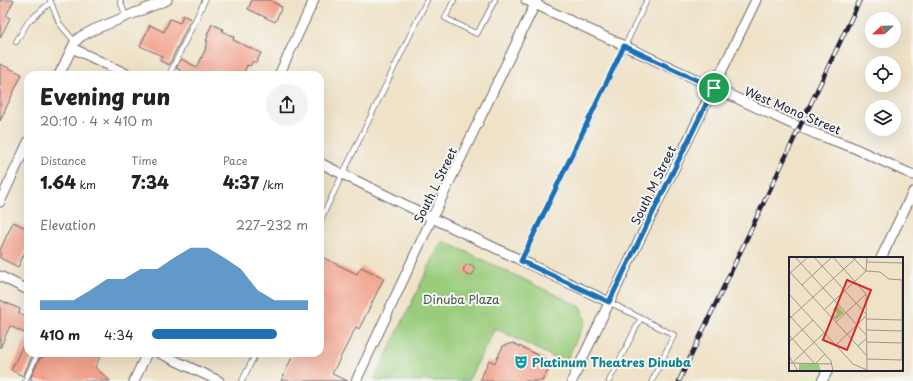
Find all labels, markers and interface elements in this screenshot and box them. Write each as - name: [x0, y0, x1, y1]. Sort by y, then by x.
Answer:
- north arrow: [865, 12, 901, 48]
- map controls: [865, 12, 901, 136]
- button: locate: [865, 56, 901, 92]
- pin: [697, 71, 731, 105]
- icon: arrive: [703, 77, 725, 99]
- text: Evening run: [40, 79, 170, 112]
- street label: West Mono Street: [742, 82, 844, 139]
- button: share: [266, 84, 308, 126]
- button: layers: [865, 100, 901, 136]
- text: 20:10 · 4 × 410 m: [40, 111, 153, 130]
- street label: South M Street: [626, 142, 680, 228]
- street label: South L Street: [409, 144, 461, 226]
- text: Distance: [40, 152, 86, 169]
- text: Time: [131, 152, 157, 169]
- text: Pace: [223, 152, 247, 169]
- text: 1.64: [40, 169, 76, 195]
- text: 7:34: [131, 169, 169, 195]
- text: 4:37: [223, 169, 259, 195]
- text: km: [76, 176, 96, 193]
- text: /km: [259, 176, 284, 193]
- text: Elevation: [40, 215, 96, 234]
- text: 227–232 m: [236, 215, 308, 234]
- inset map: [789, 257, 903, 371]
- park label: Dinuba Plaza: [423, 290, 500, 308]
- text: 410 m: [40, 325, 80, 344]
- text: 4:34: [104, 325, 134, 344]
- place label: Platinum Theatres Dinuba: [532, 353, 691, 371]
- theatre icon: Platinum Theatres Dinuba: [513, 354, 529, 370]

